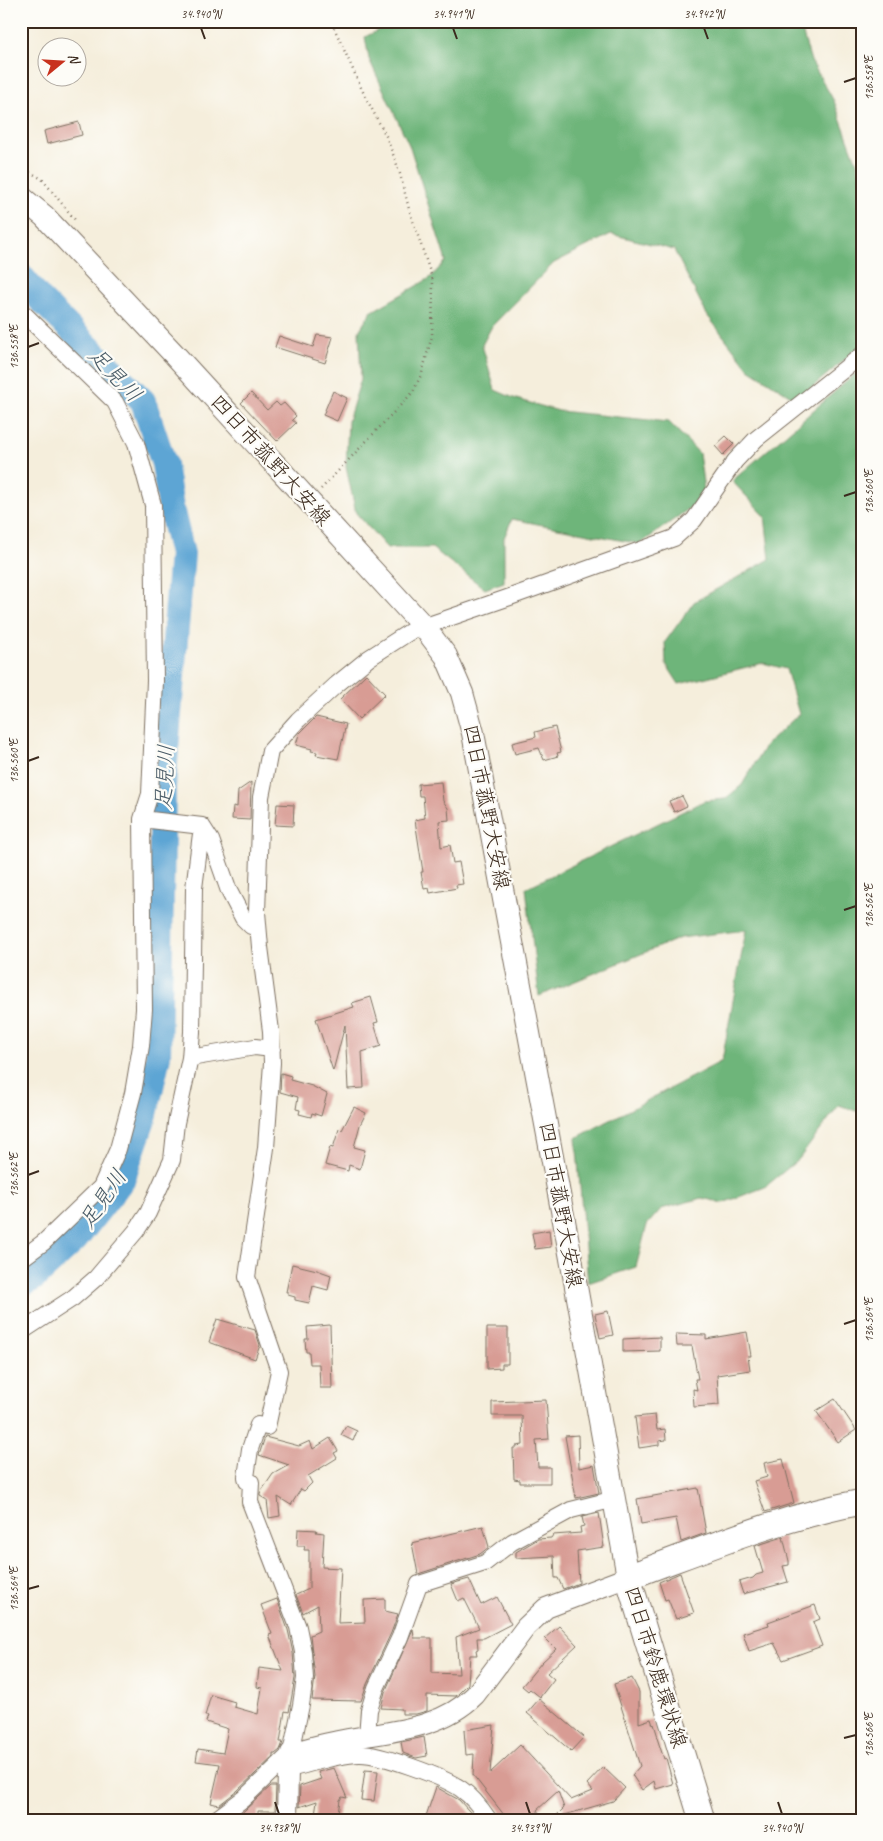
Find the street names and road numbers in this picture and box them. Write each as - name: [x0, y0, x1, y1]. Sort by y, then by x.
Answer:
- street label: 四日市菰野大安線: [205, 389, 337, 531]
- street label: 四日市菰野大安線: [458, 722, 516, 892]
- street label: 四日市菰野大安線: [534, 1120, 588, 1290]
- street label: 四日市鈴鹿環状線: [619, 1583, 693, 1751]

